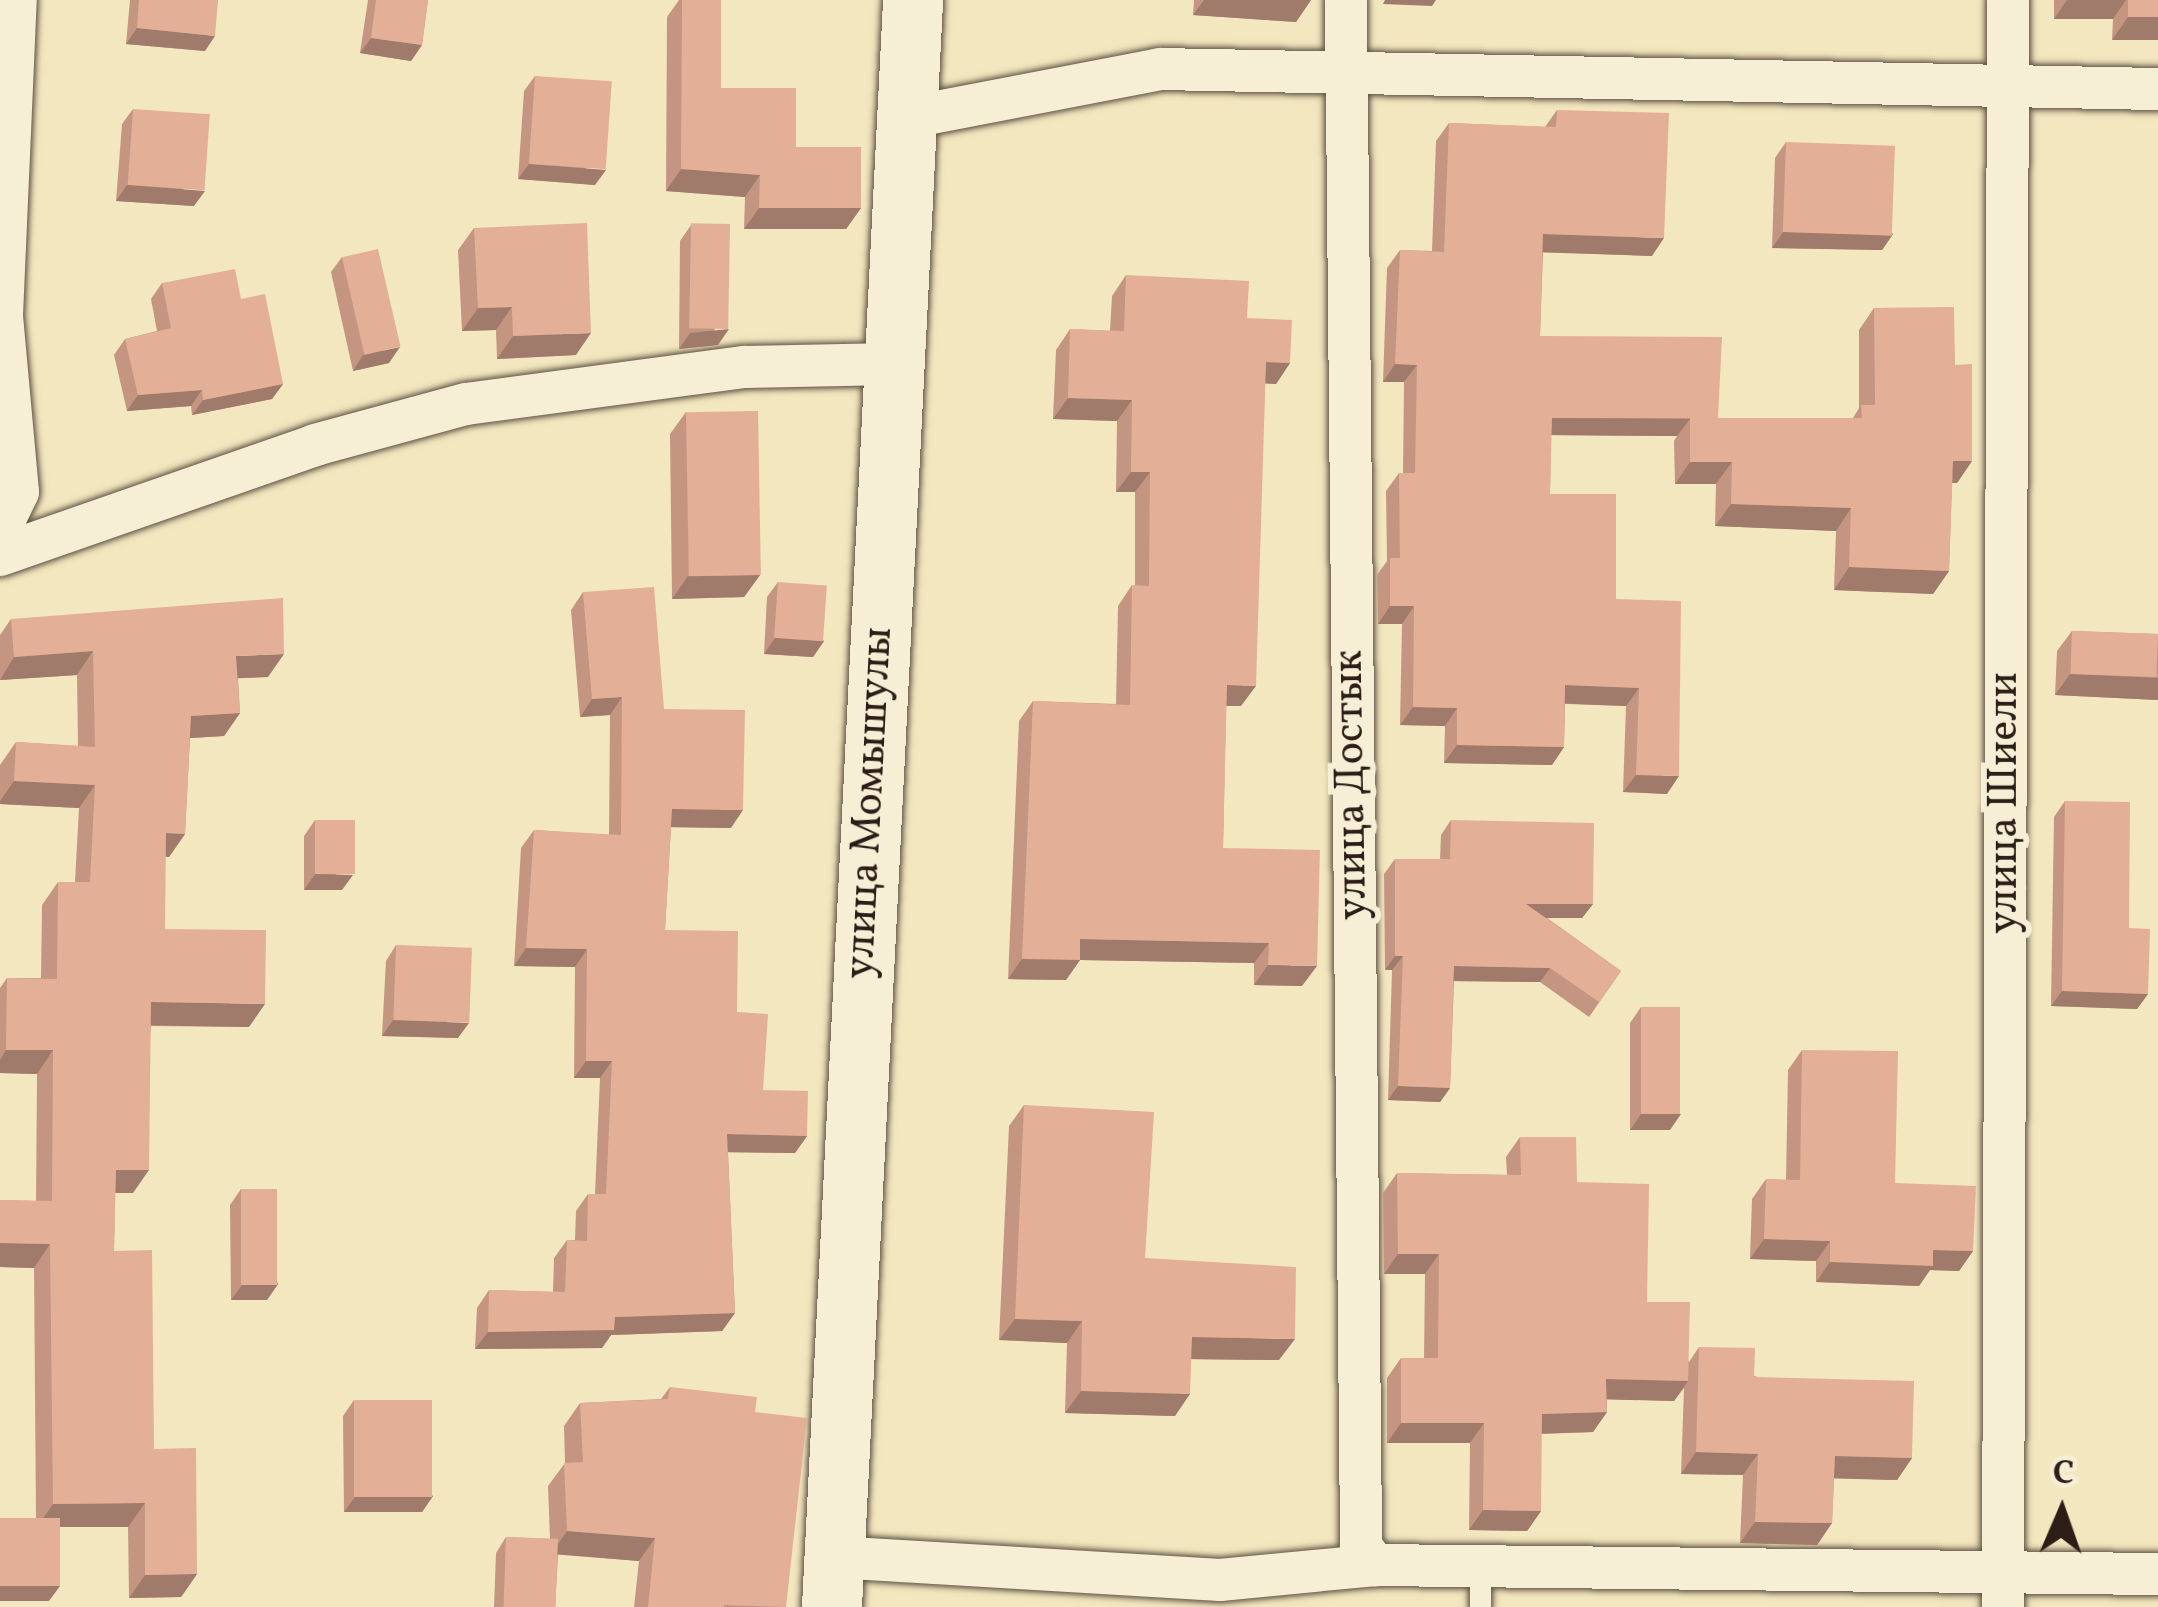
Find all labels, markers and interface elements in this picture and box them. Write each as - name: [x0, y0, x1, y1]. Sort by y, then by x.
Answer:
- street label: улица Момышулы: [837, 626, 905, 980]
- street label: улица Достык: [1325, 649, 1381, 921]
- street label: улица Шиели: [1981, 672, 2031, 934]
- north arrow: [2002, 1451, 2122, 1571]
- text: С: [2052, 1452, 2075, 1498]

